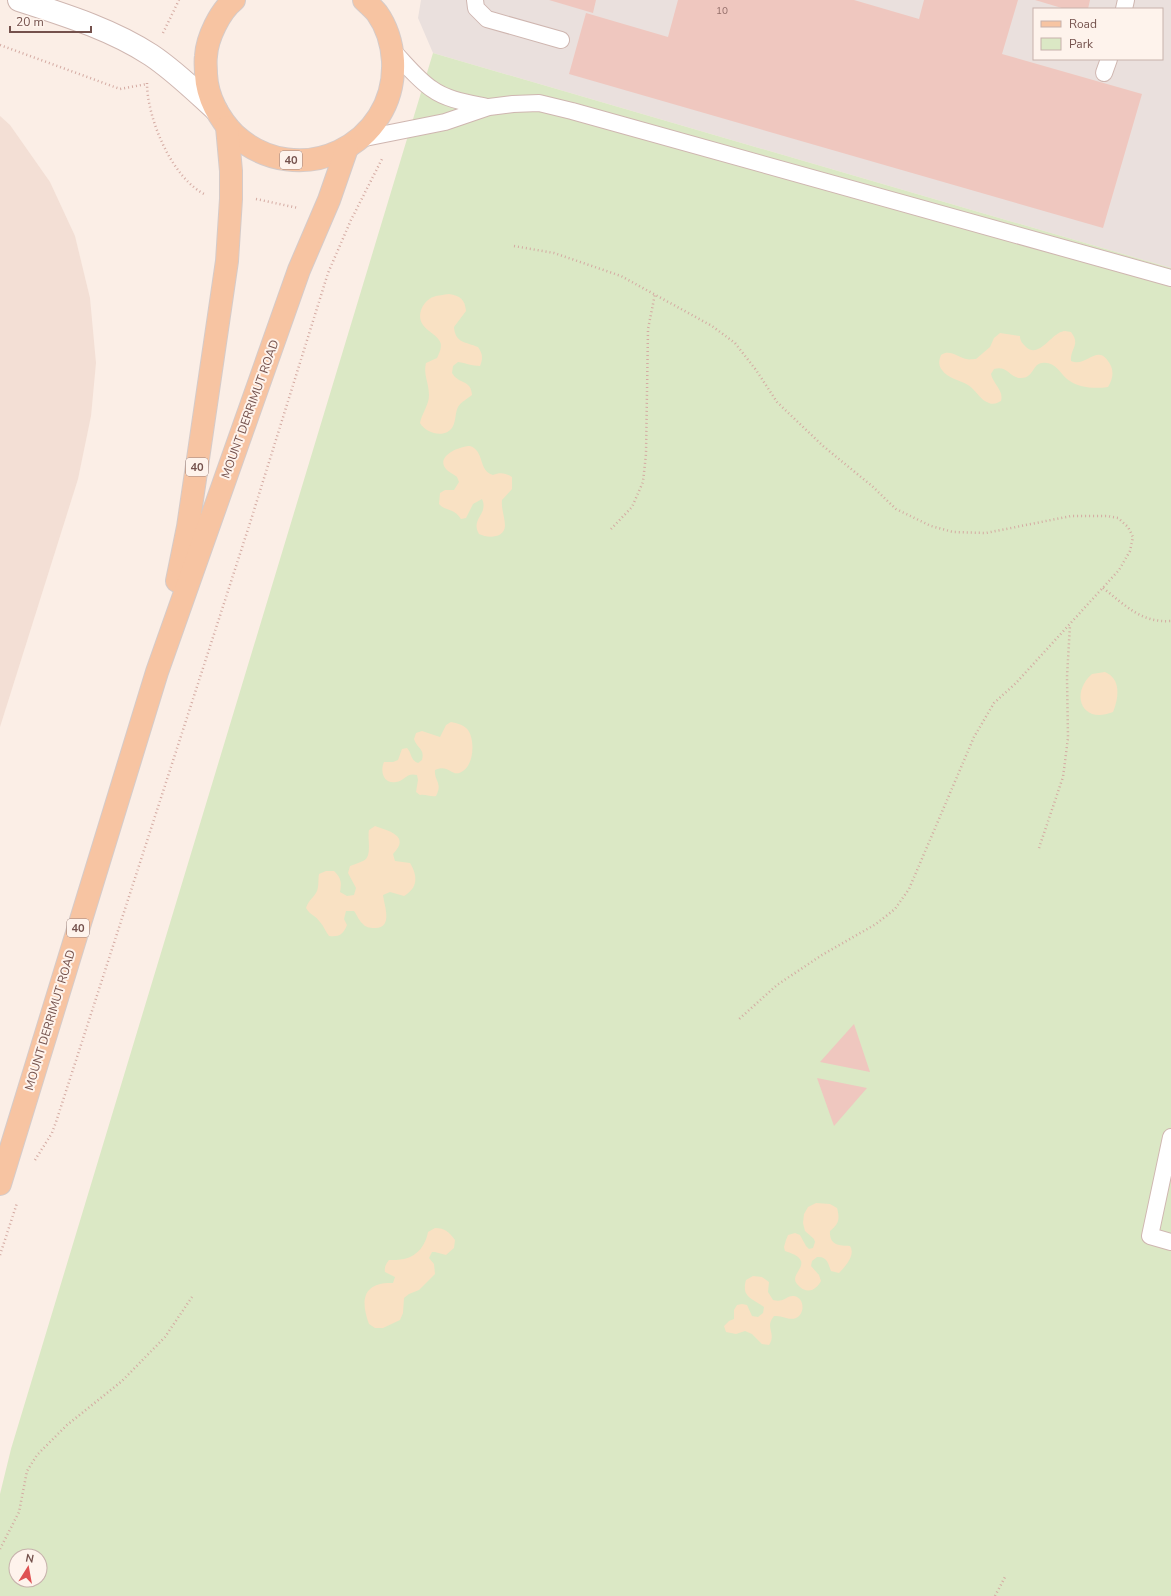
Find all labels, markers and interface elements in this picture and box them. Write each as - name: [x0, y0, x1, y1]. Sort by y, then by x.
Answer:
- house number: 10: [716, 4, 728, 18]
- scale bar: [10, 8, 91, 34]
- legend: [1033, 8, 1163, 60]
- text: 20 m: [16, 14, 44, 30]
- text: Road: [1069, 16, 1097, 32]
- text: Park: [1069, 36, 1094, 52]
- road number: 40: [280, 151, 302, 169]
- street label: MOUNT DERRIMUT ROAD: [217, 337, 283, 481]
- road number: 40: [186, 458, 208, 476]
- road number: 40: [67, 919, 89, 937]
- street label: MOUNT DERRIMUT ROAD: [21, 948, 79, 1092]
- north arrow: [8, 1548, 48, 1588]
- text: N: [24, 1551, 35, 1567]

